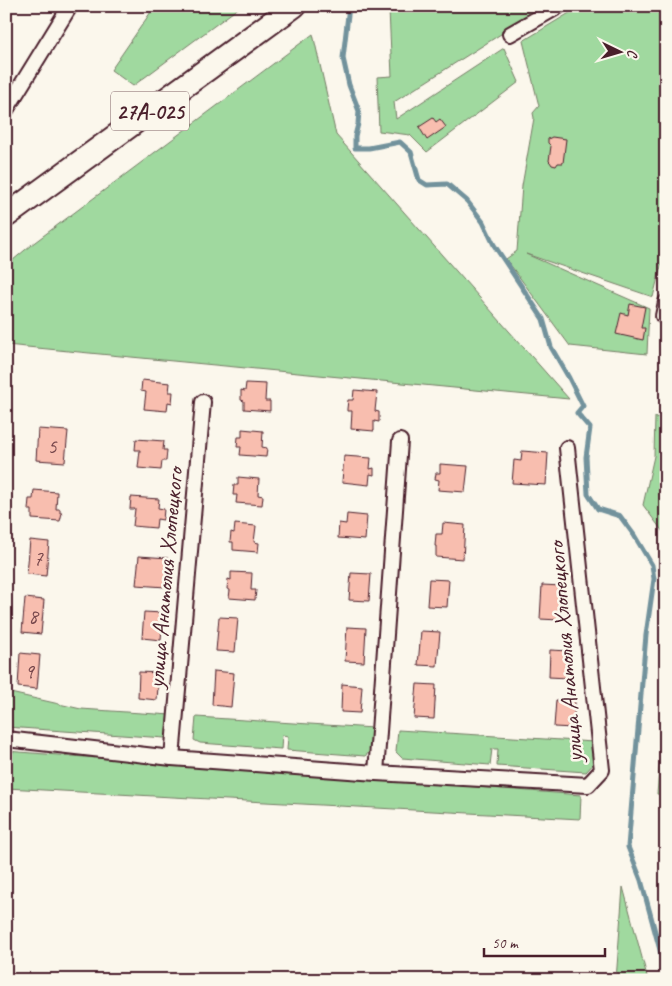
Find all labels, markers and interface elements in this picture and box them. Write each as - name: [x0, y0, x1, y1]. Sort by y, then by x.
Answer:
- north arrow: [594, 28, 644, 78]
- text: С: [623, 49, 641, 59]
- road number: 27А-025: [111, 91, 189, 130]
- house number: 5: [47, 433, 58, 459]
- street label: улица Анатолия Хлопецкого: [140, 464, 190, 692]
- street label: улица Анатолия Хлопецкого: [540, 538, 590, 766]
- house number: 7: [33, 545, 44, 571]
- house number: 8: [28, 603, 40, 629]
- house number: 9: [24, 658, 35, 684]
- scale bar: [484, 926, 606, 958]
- text: 50 m: [492, 934, 519, 953]

